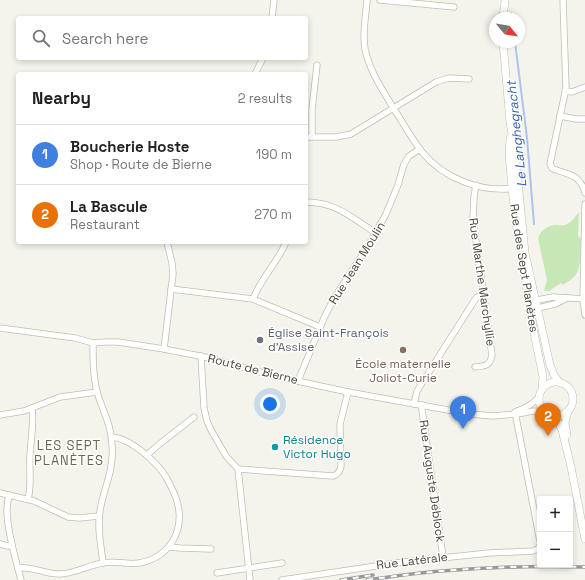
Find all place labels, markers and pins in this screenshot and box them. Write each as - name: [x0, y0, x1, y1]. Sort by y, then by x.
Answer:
- place label: Église Saint-François d'Assise: [268, 325, 389, 355]
- marker: Église Saint-François d'Assise: [255, 335, 265, 345]
- marker: École maternelle Joliot-Curie: [398, 345, 408, 355]
- place label: École maternelle Joliot-Curie: [355, 356, 451, 386]
- pin: 1: [450, 396, 476, 429]
- pin: 2: [535, 403, 561, 436]
- place label: Résidence Victor Hugo: [283, 432, 351, 462]
- marker: Résidence Victor Hugo: [270, 442, 280, 452]

